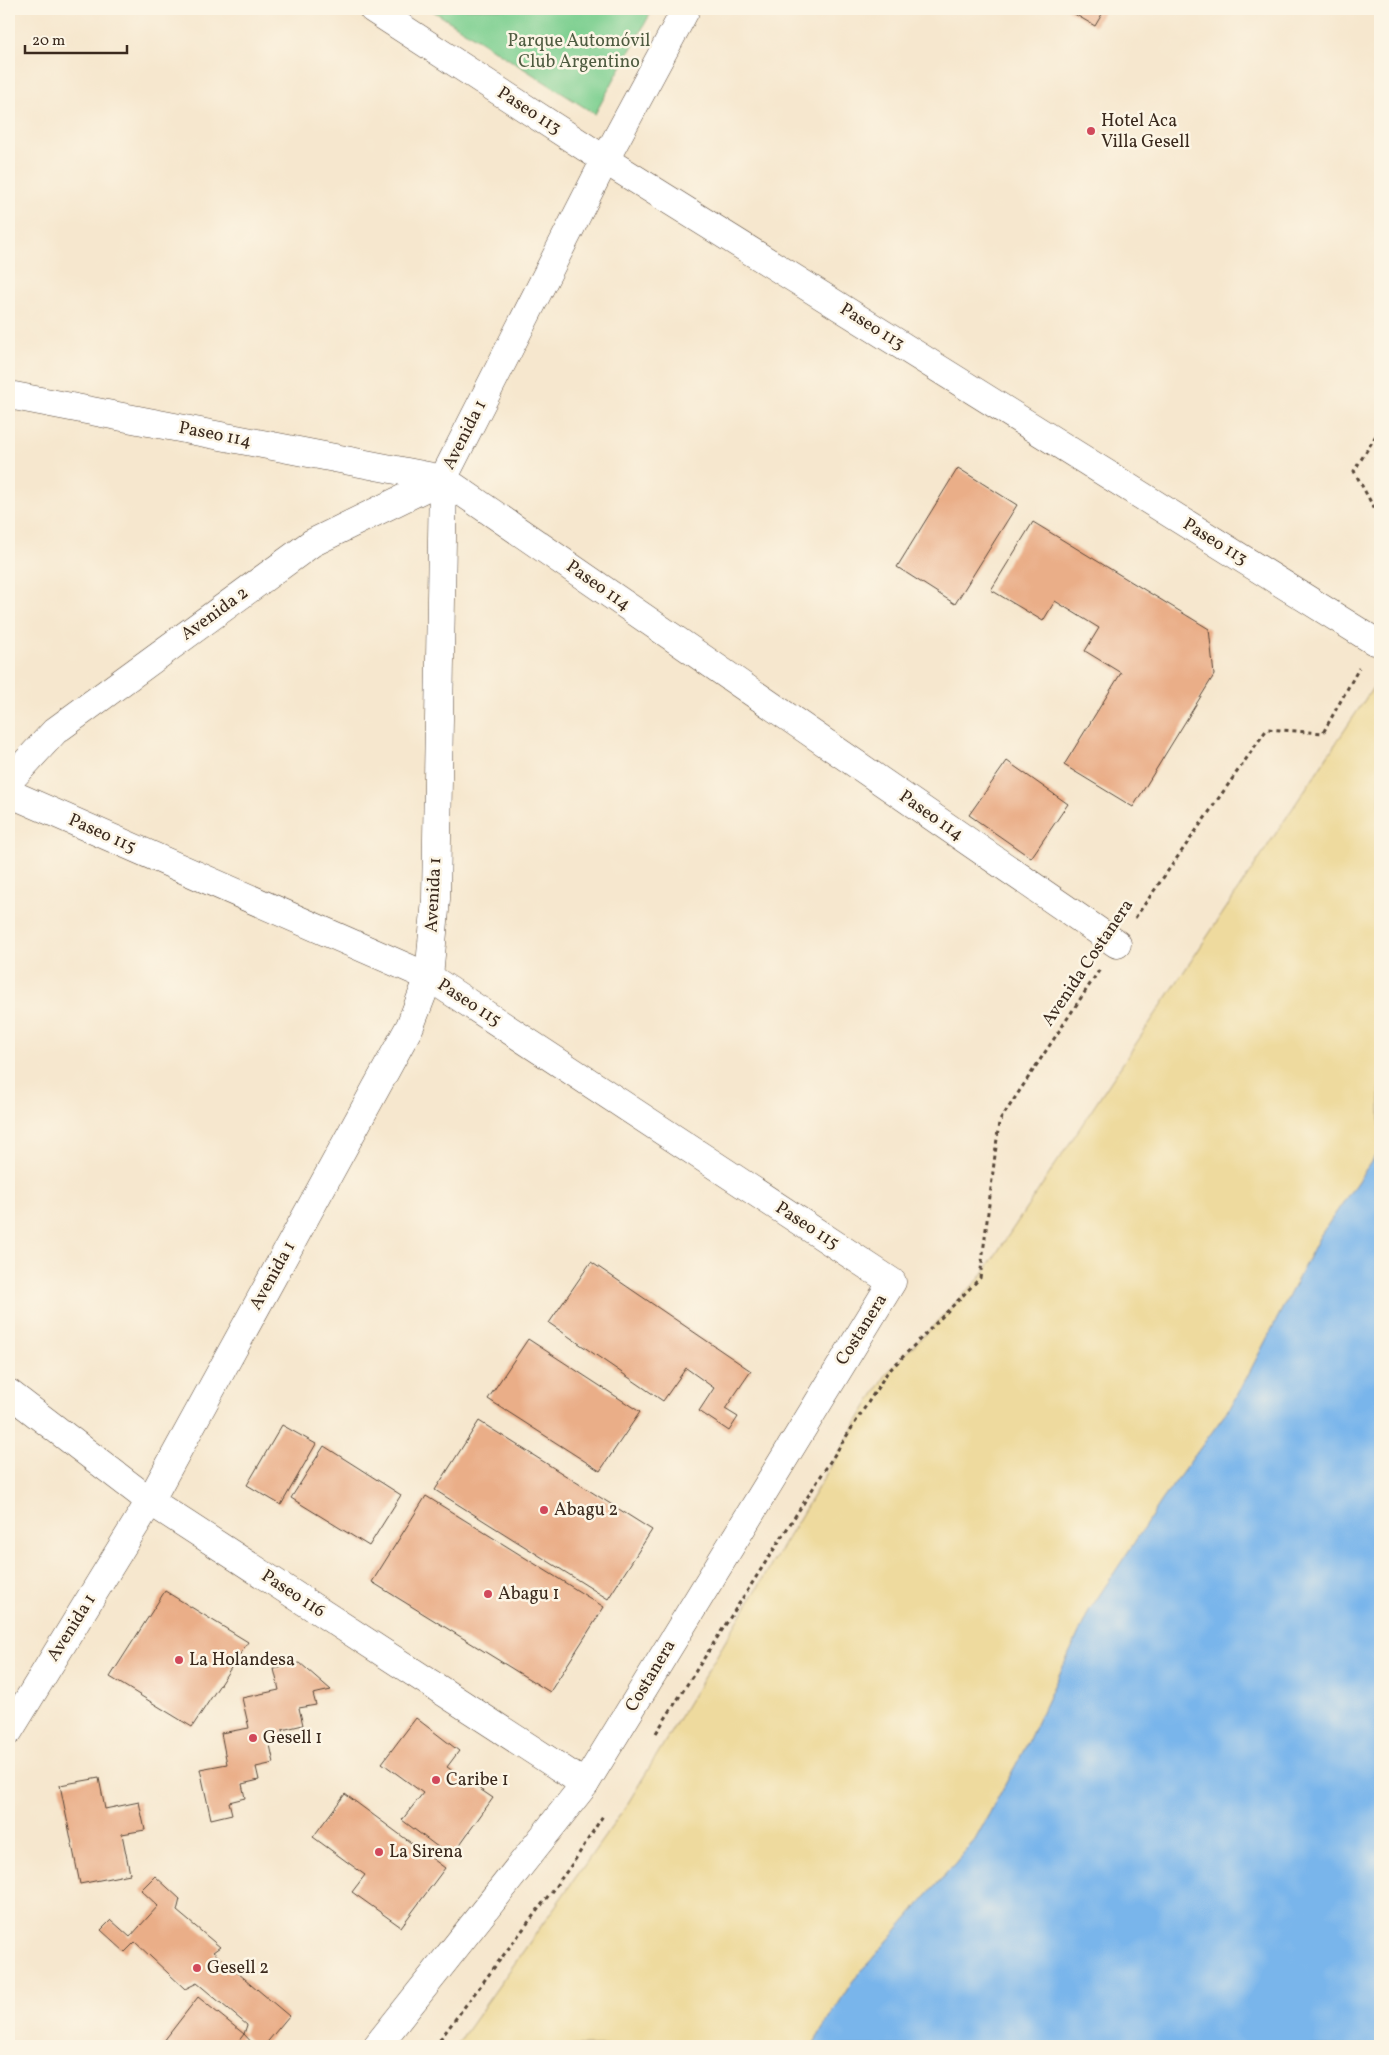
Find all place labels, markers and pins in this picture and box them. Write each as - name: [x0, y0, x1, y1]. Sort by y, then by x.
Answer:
- place label: Hotel Aca Villa Gesell: [1101, 109, 1190, 155]
- marker: Hotel Aca Villa Gesell: [1085, 125, 1097, 137]
- place label: Abagu 2: [554, 1498, 618, 1523]
- marker: Abagu 2: [538, 1504, 550, 1516]
- place label: Abagu 1: [498, 1582, 559, 1607]
- marker: Abagu 1: [482, 1588, 494, 1600]
- place label: La Holandesa: [189, 1648, 295, 1673]
- marker: La Holandesa: [173, 1654, 185, 1666]
- place label: Gesell 1: [263, 1726, 322, 1751]
- marker: Gesell 1: [247, 1732, 259, 1744]
- place label: Caribe 1: [446, 1768, 509, 1793]
- marker: Caribe 1: [430, 1774, 442, 1786]
- place label: La Sirena: [389, 1840, 463, 1865]
- marker: La Sirena: [373, 1846, 385, 1858]
- place label: Gesell 2: [207, 1956, 269, 1981]
- marker: Gesell 2: [191, 1962, 203, 1974]

